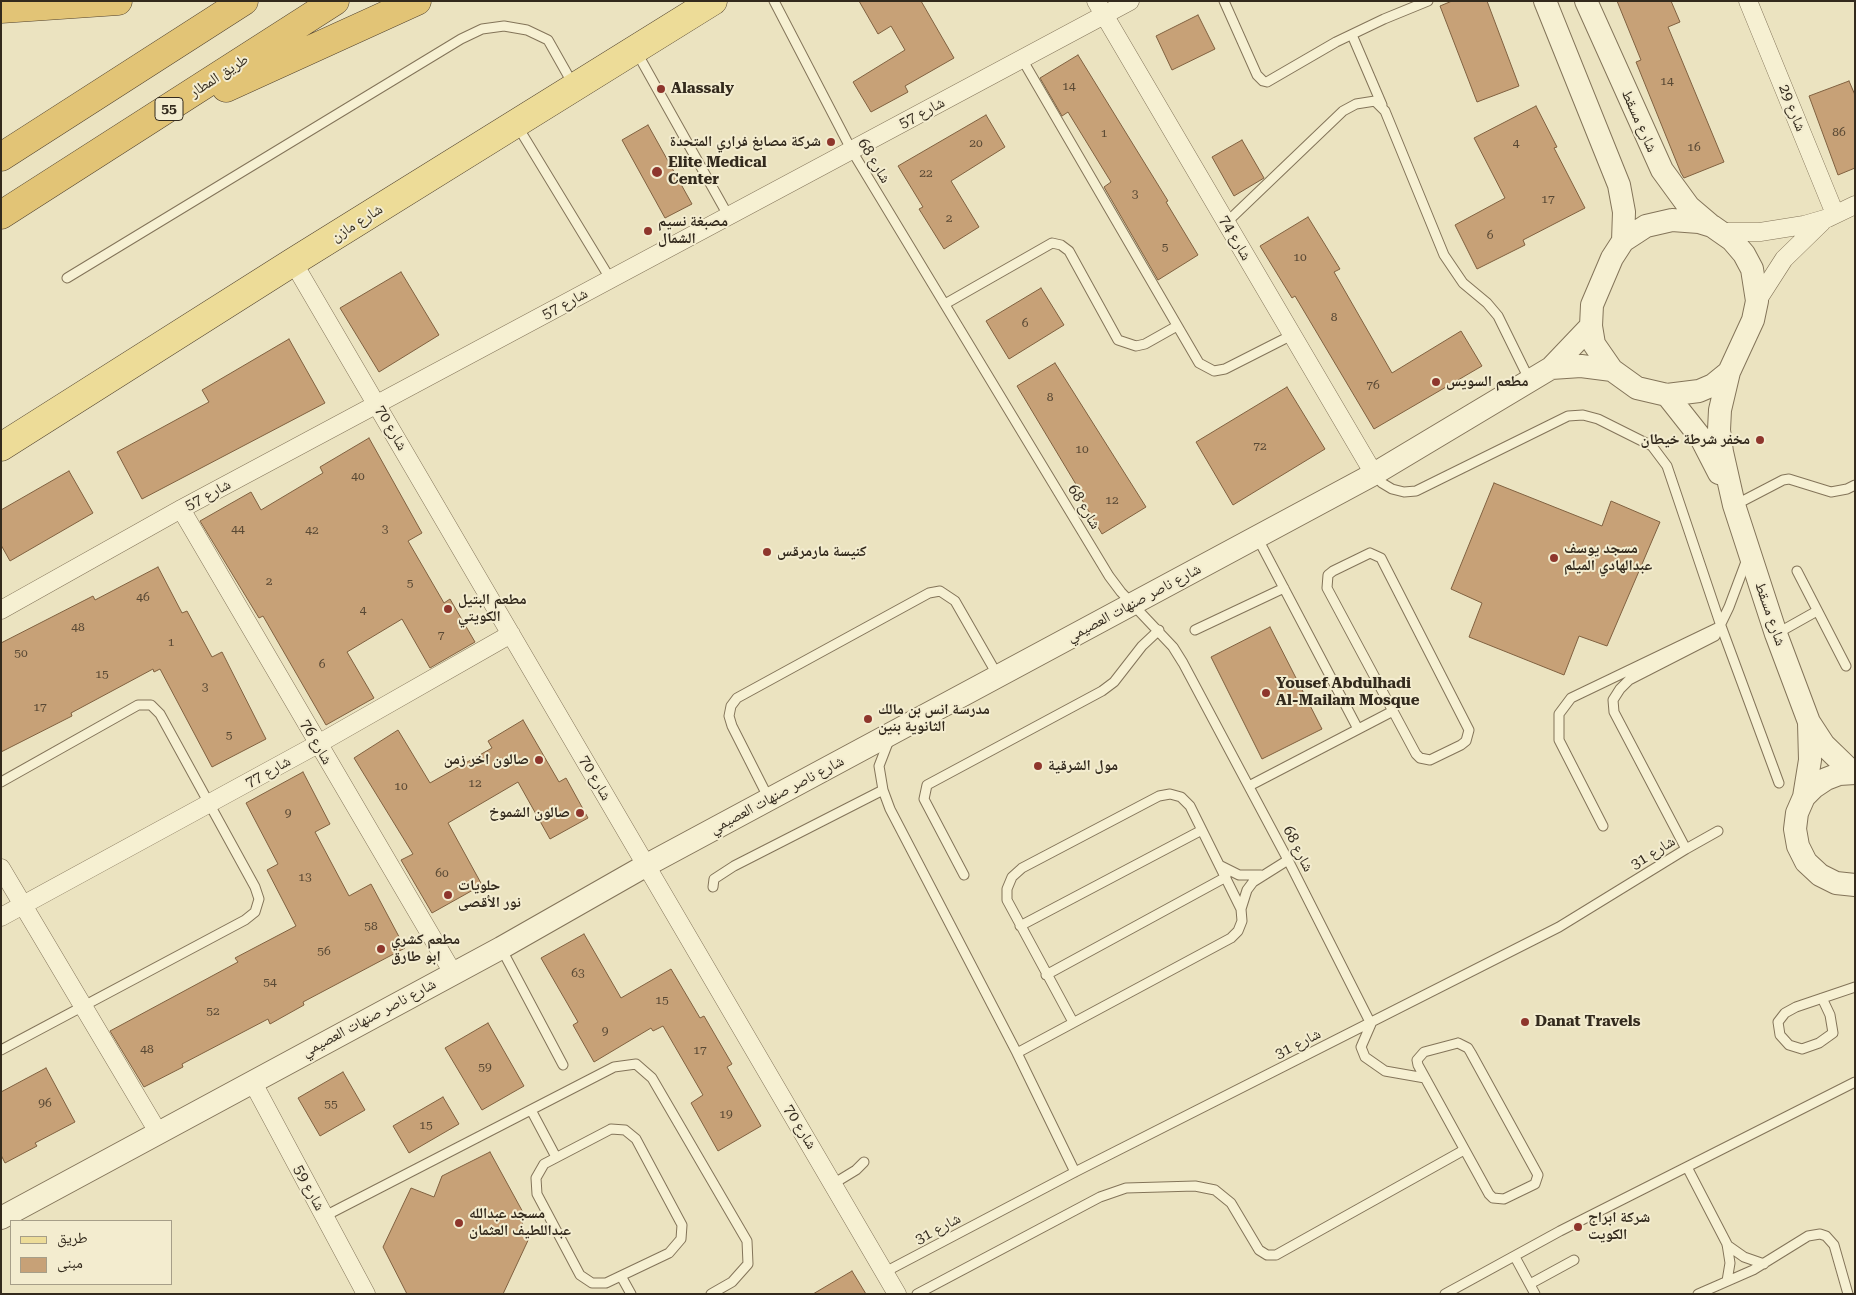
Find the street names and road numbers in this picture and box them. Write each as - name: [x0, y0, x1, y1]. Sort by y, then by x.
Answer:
- street label: طريق المطار: [186, 50, 252, 102]
- street label: شارع 29: [1774, 82, 1810, 134]
- street label: شارع مسقط: [1617, 87, 1661, 155]
- street label: شارع 57: [896, 94, 948, 132]
- road number: 55: [155, 98, 183, 120]
- street label: شارع 68: [854, 135, 894, 187]
- street label: شارع مازن: [328, 200, 386, 246]
- street label: شارع 74: [1215, 212, 1255, 264]
- street label: شارع 57: [539, 285, 591, 323]
- street label: شارع 70: [371, 402, 411, 454]
- street label: شارع 57: [182, 476, 234, 514]
- street label: شارع 68: [1064, 481, 1104, 533]
- street label: شارع ناصر صنهات العصيمي: [1064, 560, 1204, 646]
- street label: شارع مسقط: [1751, 580, 1789, 648]
- street label: شارع 76: [296, 716, 336, 768]
- street label: شارع 77: [242, 752, 294, 792]
- street label: شارع 70: [575, 752, 615, 804]
- street label: شارع ناصر صنهات العصيمي: [707, 752, 847, 838]
- street label: شارع 68: [1279, 823, 1317, 875]
- street label: شارع 31: [1627, 832, 1679, 874]
- street label: شارع ناصر صنهات العصيمي: [299, 975, 439, 1061]
- street label: شارع 31: [1272, 1025, 1324, 1063]
- street label: شارع 70: [780, 1101, 820, 1153]
- street label: شارع 59: [290, 1162, 328, 1214]
- street label: شارع 31: [912, 1210, 964, 1248]

